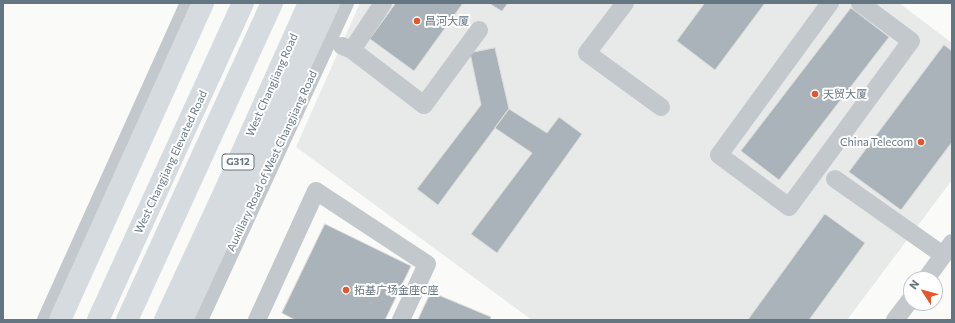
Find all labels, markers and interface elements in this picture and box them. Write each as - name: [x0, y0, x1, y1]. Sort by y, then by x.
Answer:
- place label: 昌河大厦: [425, 14, 469, 28]
- marker: 昌河大厦: [412, 16, 422, 26]
- street label: West Changjiang Road: [243, 32, 301, 138]
- street label: Auxillary Road of West Changjiang Road: [224, 69, 320, 253]
- place label: 天贸大厦: [823, 87, 867, 101]
- street label: West Changjiang Elevated Road: [132, 88, 210, 236]
- marker: 天贸大厦: [810, 89, 820, 99]
- place label: China Telecom: [840, 135, 913, 149]
- marker: China Telecom: [916, 137, 926, 147]
- road number: G312: [222, 154, 254, 170]
- north arrow: [903, 271, 943, 311]
- text: N: [906, 277, 921, 291]
- place label: 拓基广场金座C座: [354, 283, 439, 297]
- marker: 拓基广场金座C座: [341, 285, 351, 295]

